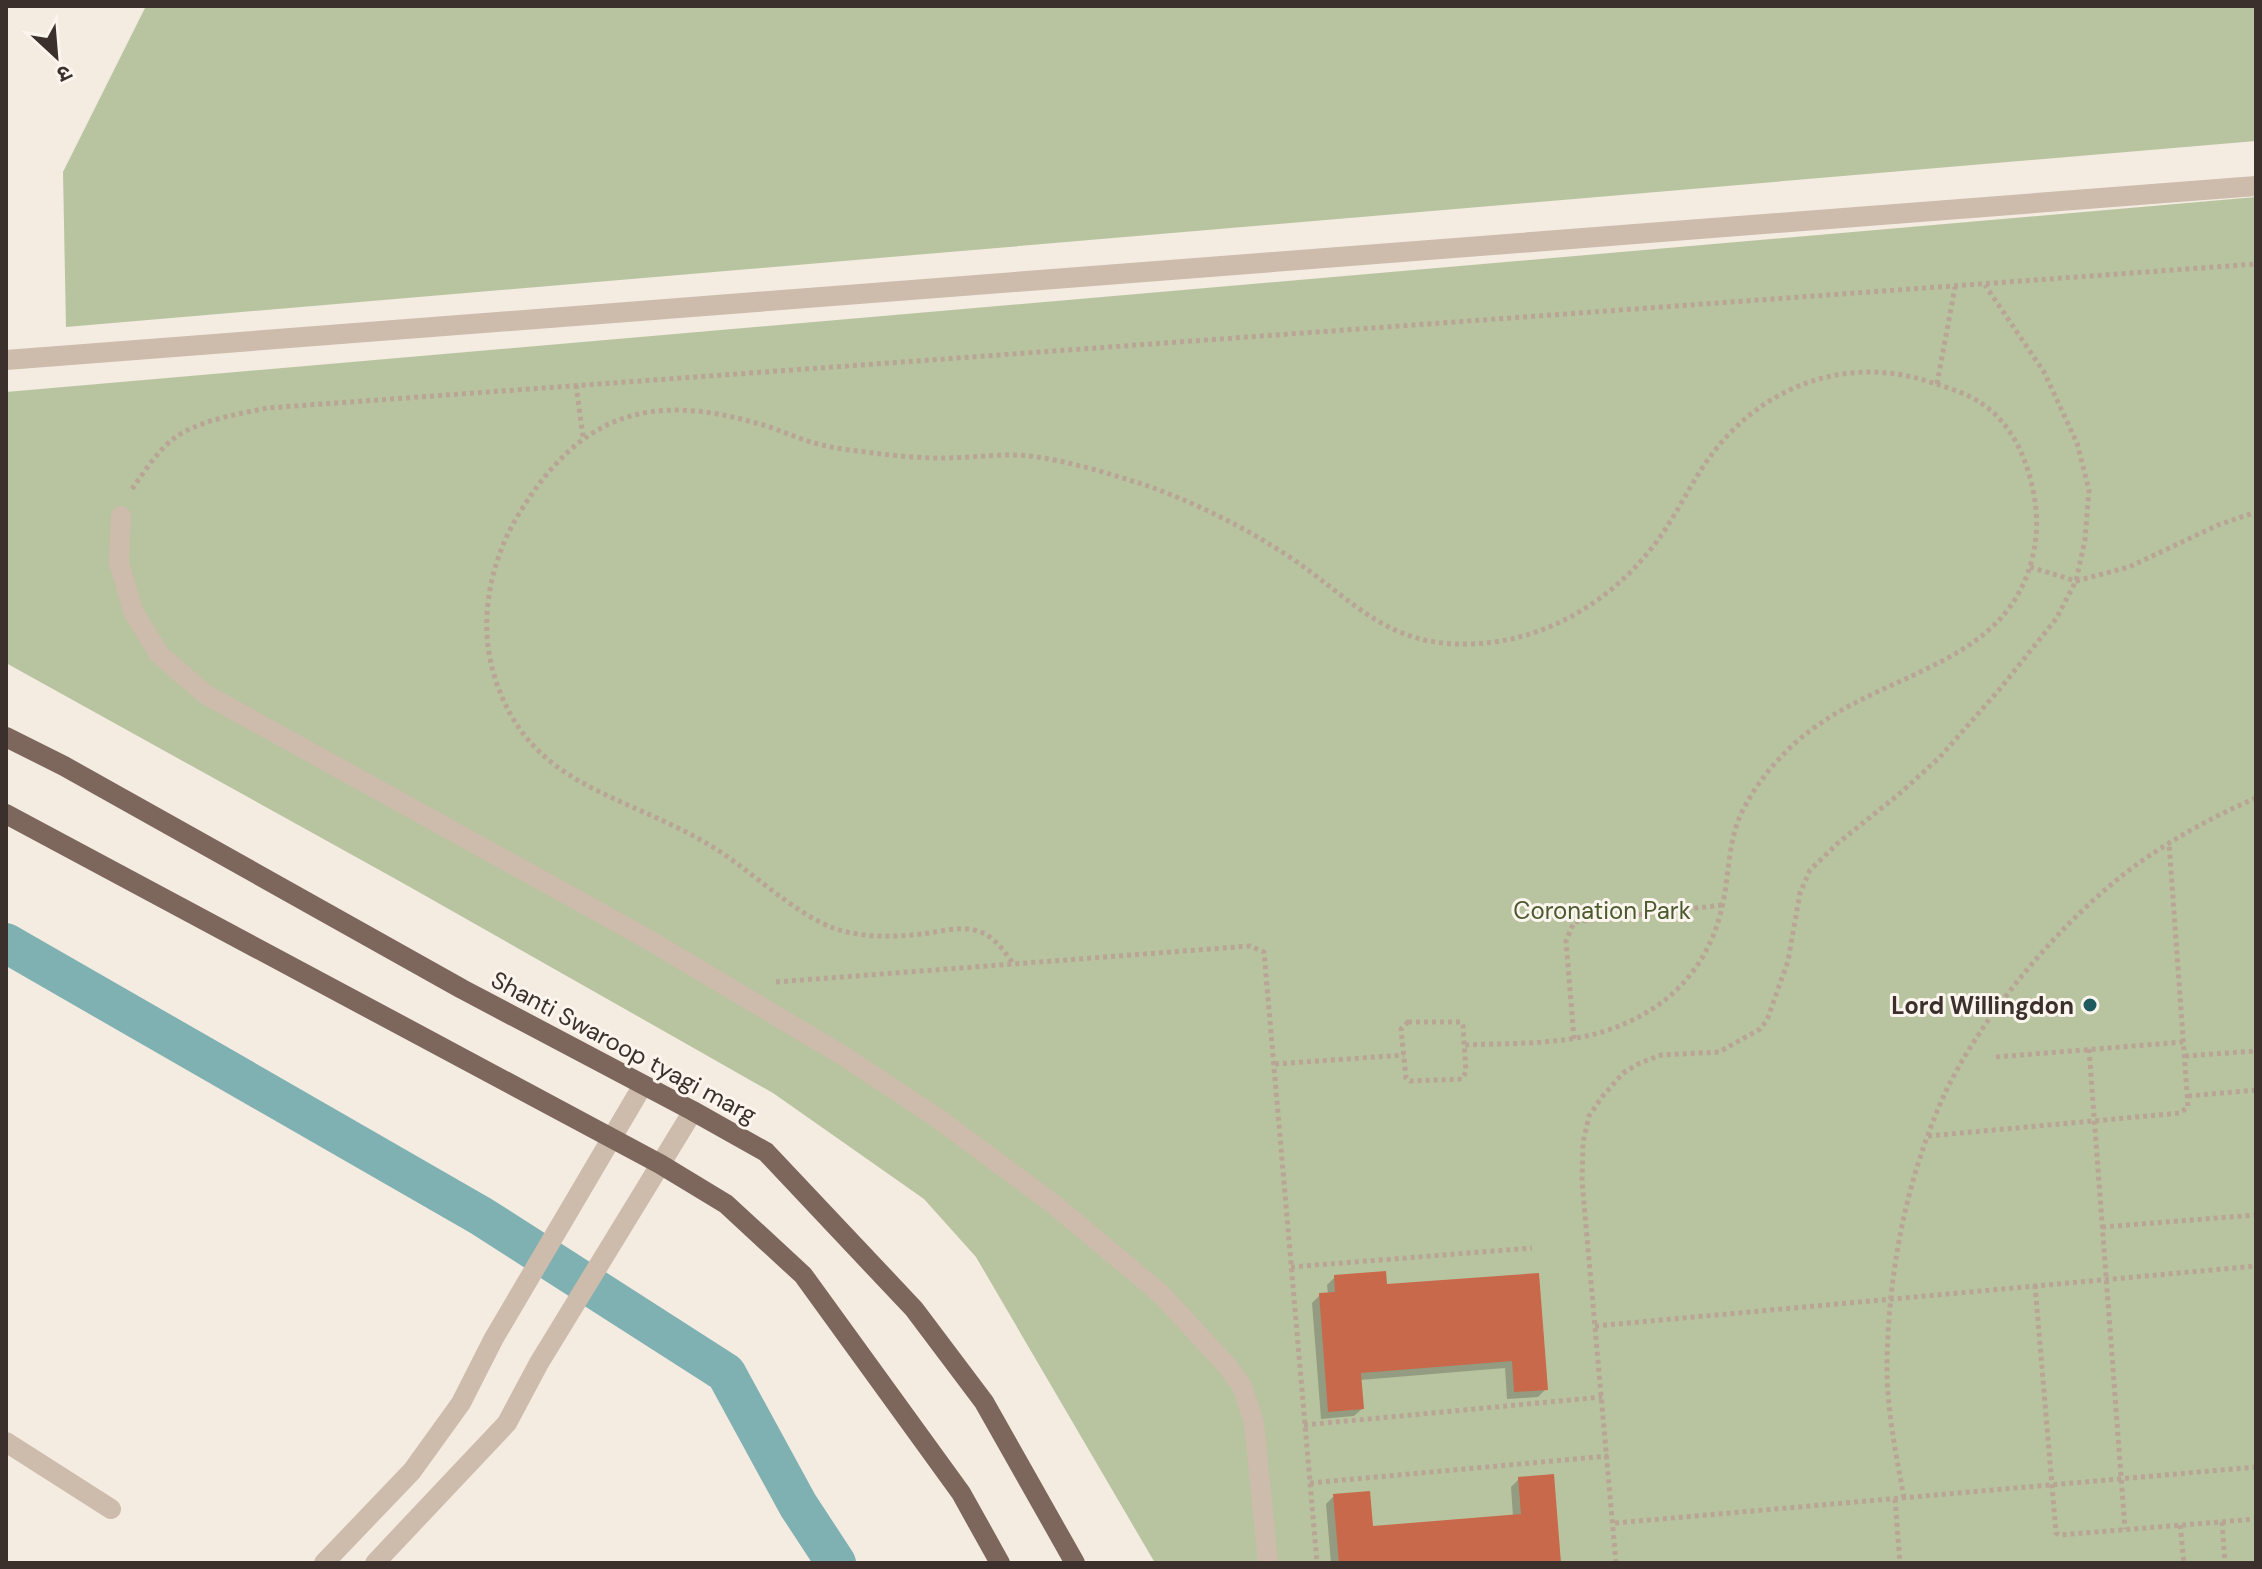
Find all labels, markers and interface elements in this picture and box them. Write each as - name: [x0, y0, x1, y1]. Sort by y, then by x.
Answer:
- north arrow: [16, 16, 96, 96]
- text: उ: [51, 58, 77, 90]
- park label: Coronation Park: [1513, 895, 1691, 926]
- street label: Shanti Swaroop tyagi marg: [486, 964, 762, 1130]
- place label: Lord Willingdon: [1891, 990, 2074, 1021]
- marker: Lord Willingdon: [2081, 996, 2099, 1014]

